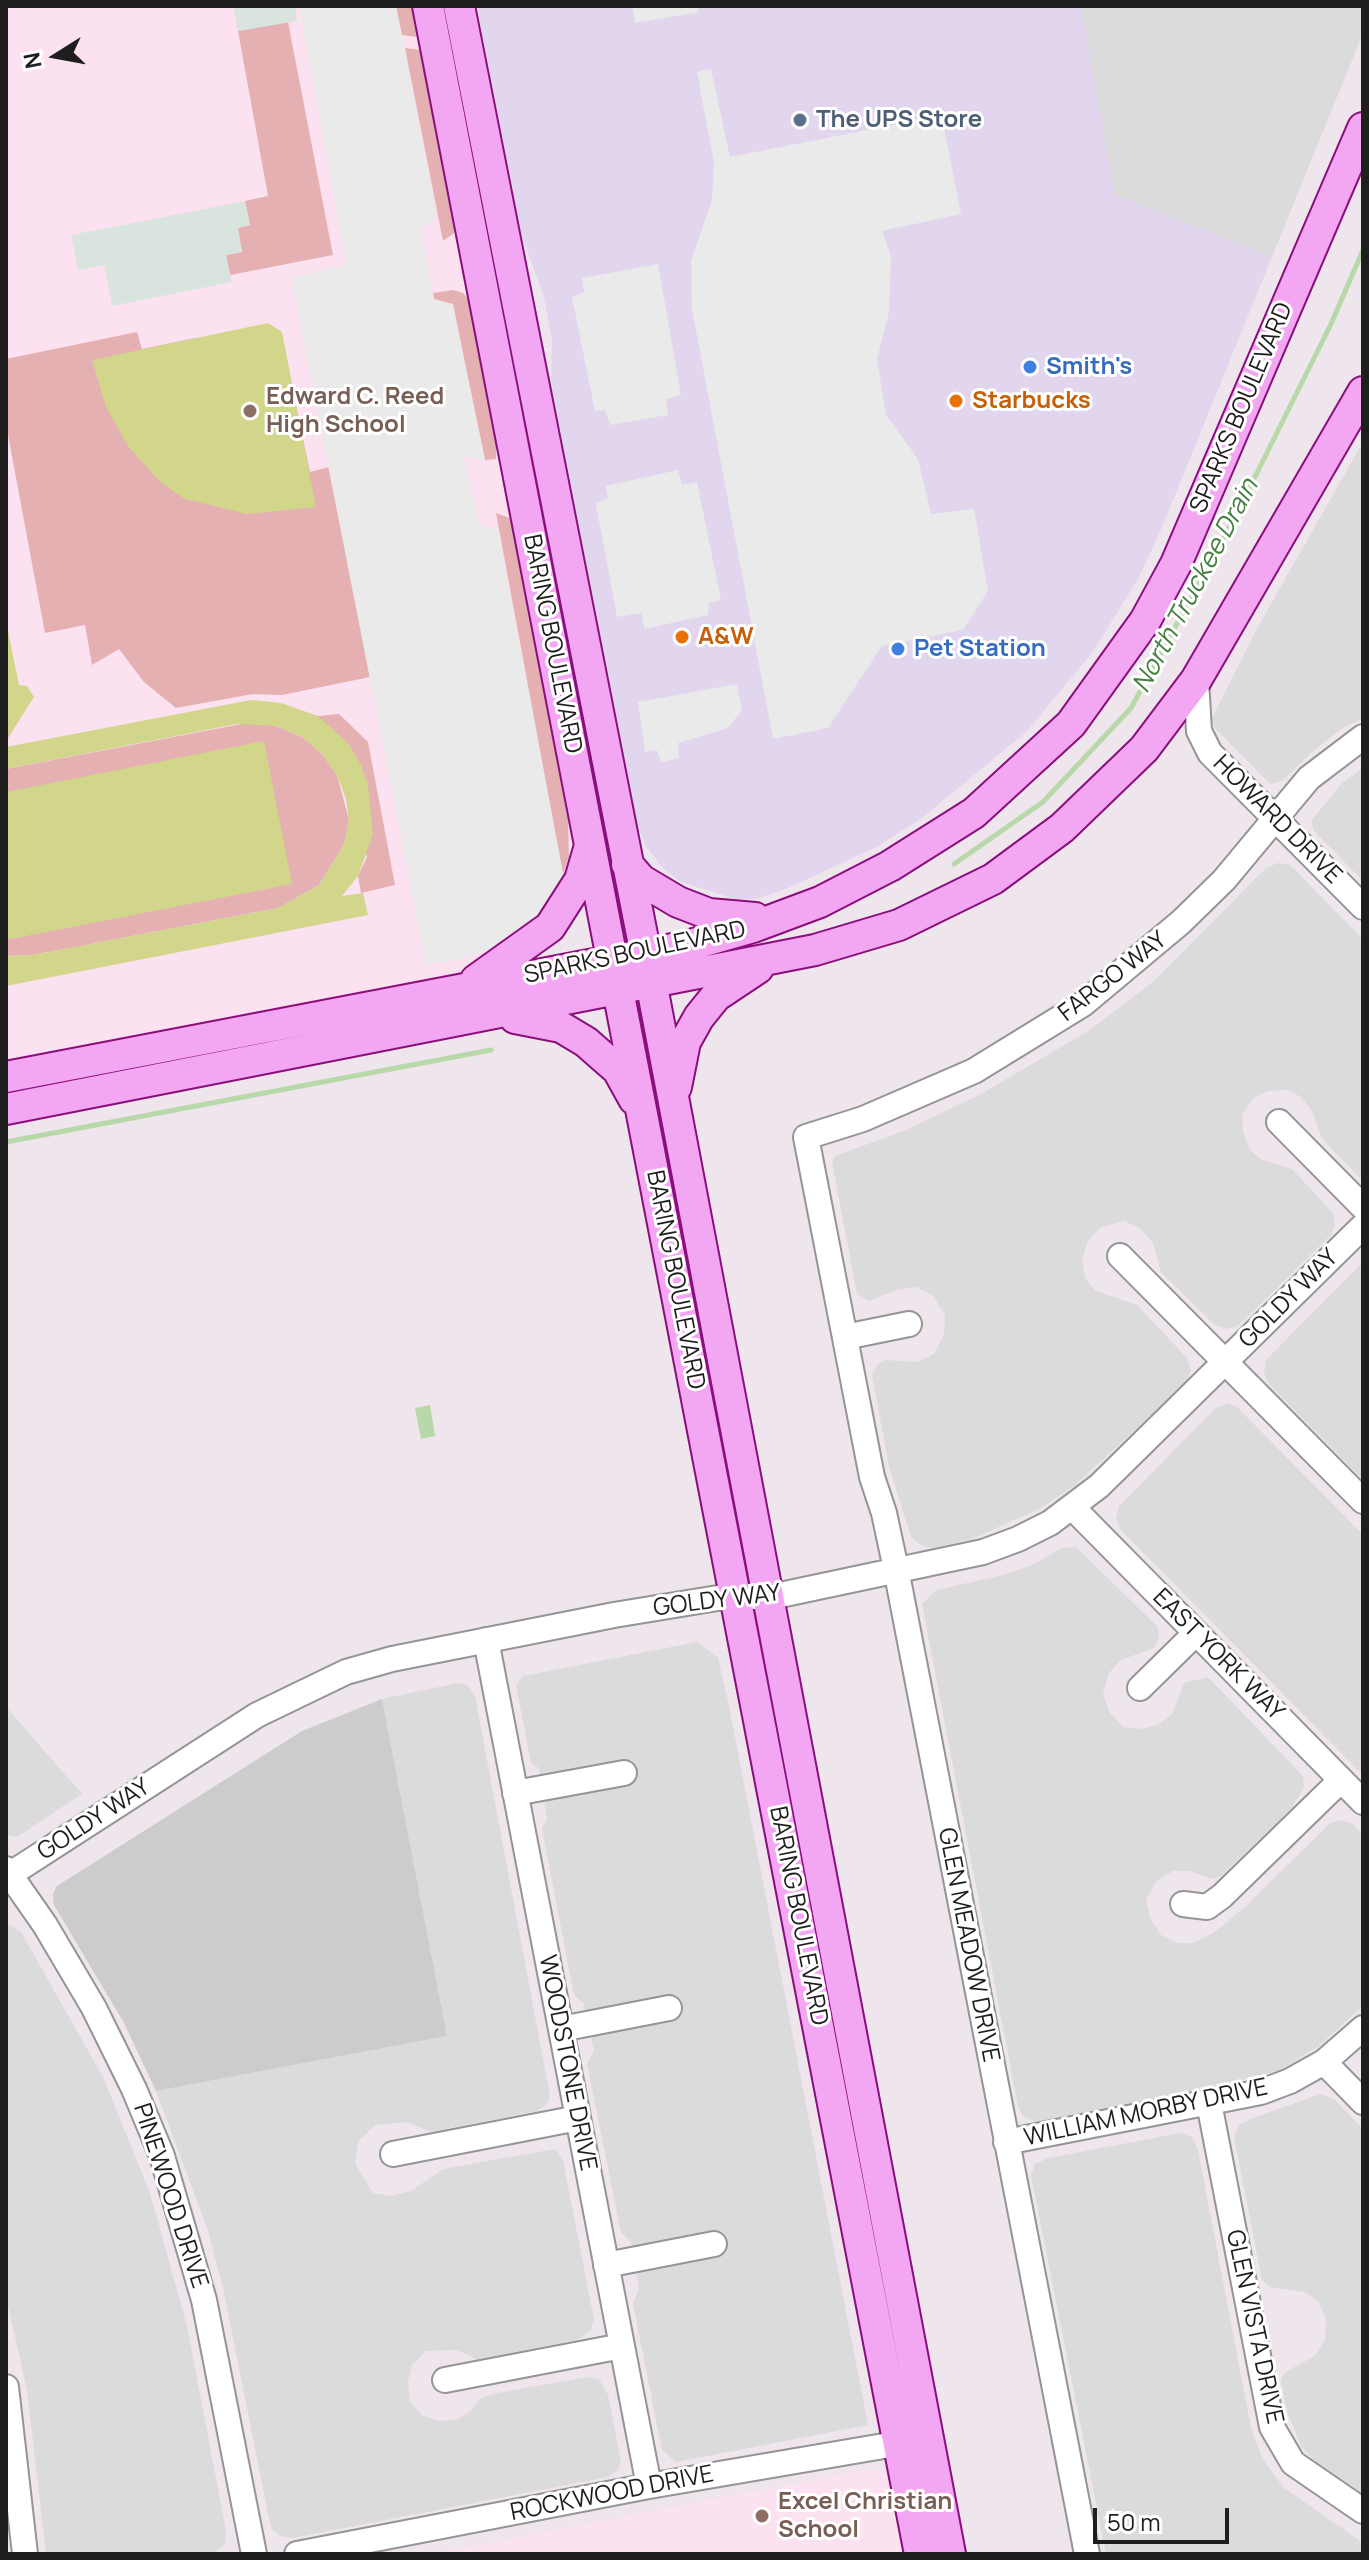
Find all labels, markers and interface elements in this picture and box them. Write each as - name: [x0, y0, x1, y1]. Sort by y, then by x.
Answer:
- north arrow: [16, 16, 96, 96]
- text: N: [16, 50, 49, 71]
- place label: The UPS Store: [816, 106, 982, 134]
- marker: The UPS Store: [791, 111, 809, 129]
- street label: SPARKS BOULEVARD: [1185, 299, 1299, 517]
- place label: Smith's: [1046, 353, 1132, 381]
- marker: Smith's: [1021, 358, 1039, 376]
- place label: Edward C. Reed High School: [266, 383, 444, 439]
- place label: Starbucks: [972, 387, 1091, 415]
- marker: Starbucks: [947, 392, 965, 410]
- marker: Edward C. Reed High School: [241, 402, 259, 420]
- water label: North Truckee Drain: [1126, 474, 1266, 698]
- street label: BARING BOULEVARD: [517, 532, 587, 756]
- place label: A&W: [698, 623, 754, 651]
- marker: A&W: [673, 628, 691, 646]
- place label: Pet Station: [914, 635, 1046, 663]
- marker: Pet Station: [889, 640, 907, 658]
- street label: HOWARD DRIVE: [1207, 750, 1347, 890]
- street label: SPARKS BOULEVARD: [522, 915, 748, 991]
- street label: FARGO WAY: [1053, 926, 1173, 1028]
- street label: BARING BOULEVARD: [640, 1168, 710, 1392]
- street label: GOLDY WAY: [1234, 1244, 1344, 1354]
- street label: GOLDY WAY: [652, 1579, 782, 1623]
- street label: EAST YORK WAY: [1146, 1583, 1290, 1727]
- street label: GOLDY WAY: [33, 1773, 155, 1867]
- street label: BARING BOULEVARD: [763, 1804, 833, 2028]
- street label: GLEN MEADOW DRIVE: [931, 1825, 1005, 2065]
- street label: WOODSTONE DRIVE: [532, 1953, 602, 2173]
- street label: WILLIAM MORBY DRIVE: [1022, 2073, 1270, 2153]
- street label: PINEWOOD DRIVE: [127, 2100, 213, 2292]
- street label: GLEN VISTA DRIVE: [1219, 2227, 1289, 2427]
- street label: ROCKWOOD DRIVE: [508, 2460, 716, 2528]
- place label: Excel Christian School: [778, 2488, 952, 2544]
- scale bar: [1097, 2492, 1233, 2542]
- text: 50 m: [1107, 2505, 1161, 2538]
- marker: Excel Christian School: [753, 2507, 771, 2525]

